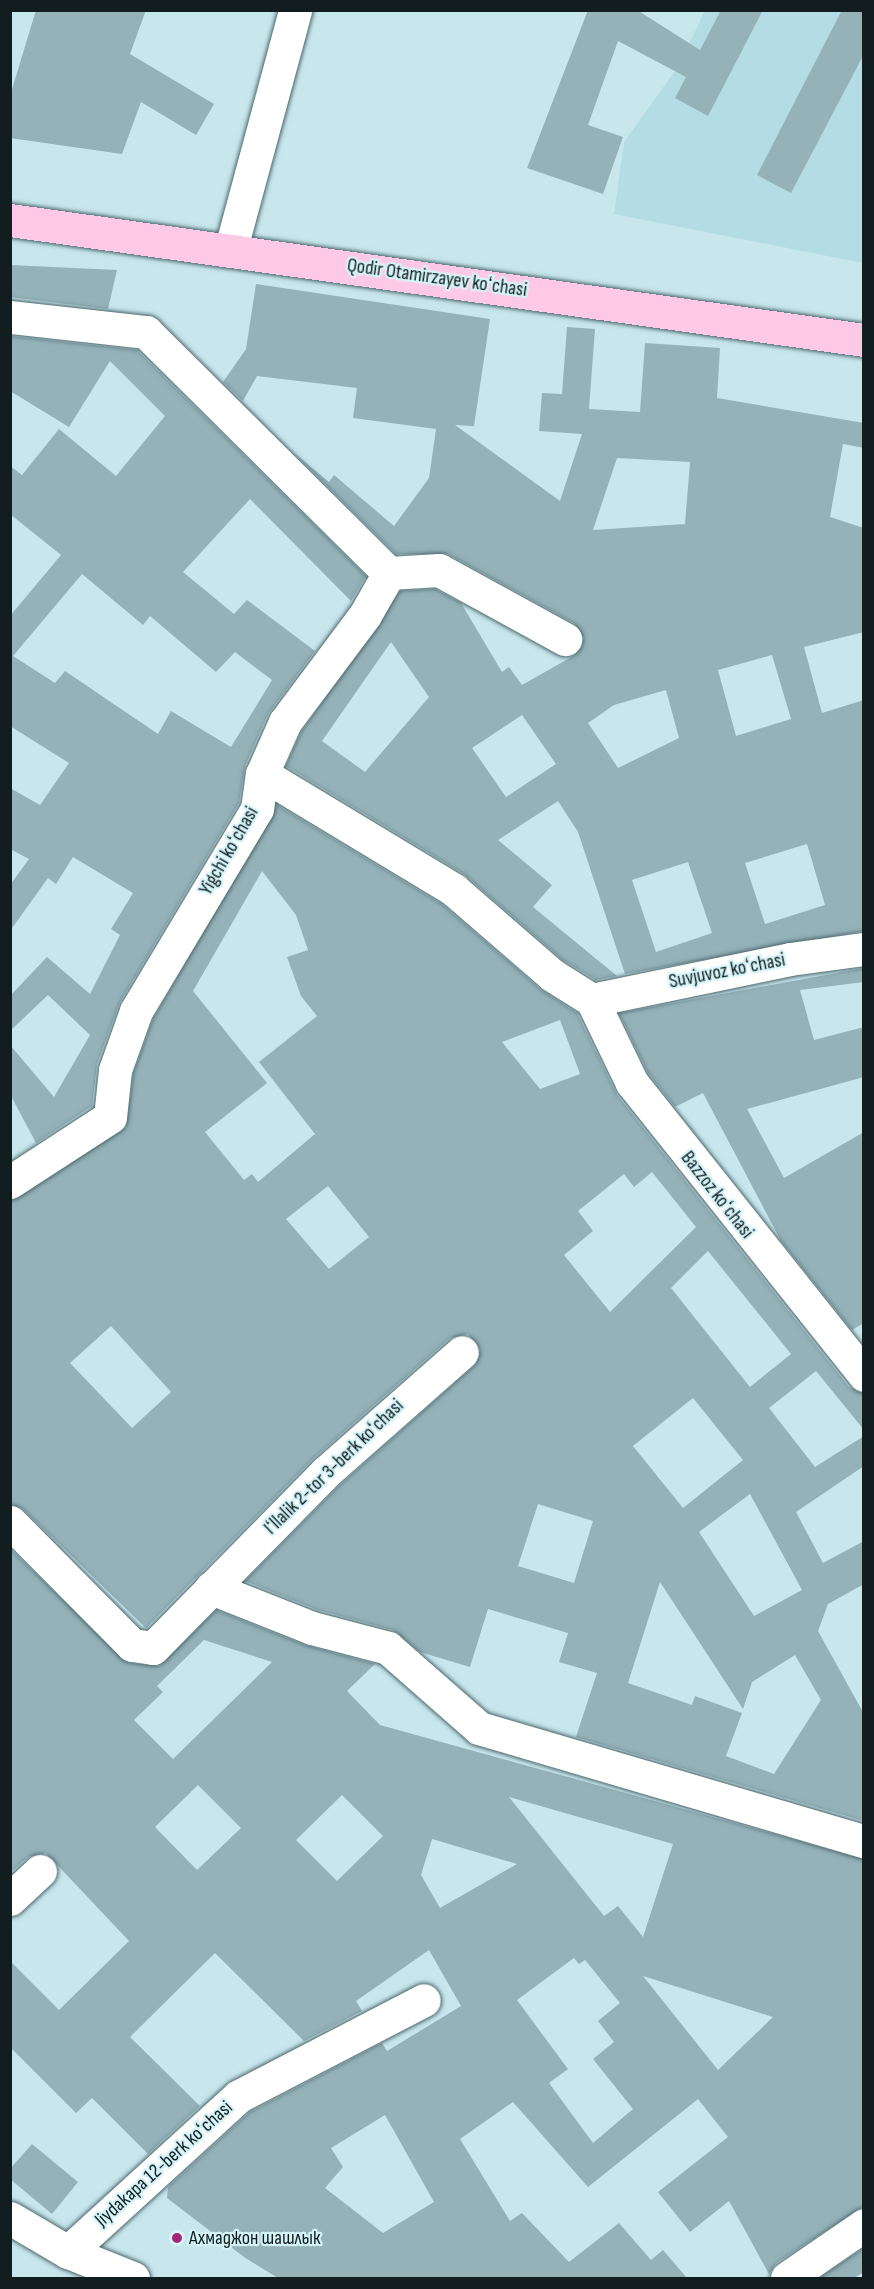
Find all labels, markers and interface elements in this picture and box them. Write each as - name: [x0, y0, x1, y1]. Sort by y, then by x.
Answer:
- street label: Qodir Otamirzayev koʻchasi: [346, 253, 528, 303]
- street label: Yigchi koʻchasi: [194, 803, 264, 899]
- street label: Suvjuvoz koʻchasi: [667, 948, 787, 994]
- street label: Bazzoz koʻchasi: [675, 1146, 759, 1244]
- street label: Iʻllalik 2-tor 3-berk koʻchasi: [259, 1394, 409, 1540]
- street label: Jiydakapa 12-berk koʻchasi: [90, 2096, 238, 2232]
- place label: Ахмаджон шашлык: [189, 2226, 320, 2250]
- marker: Ахмаджон шашлык: [170, 2231, 184, 2245]

